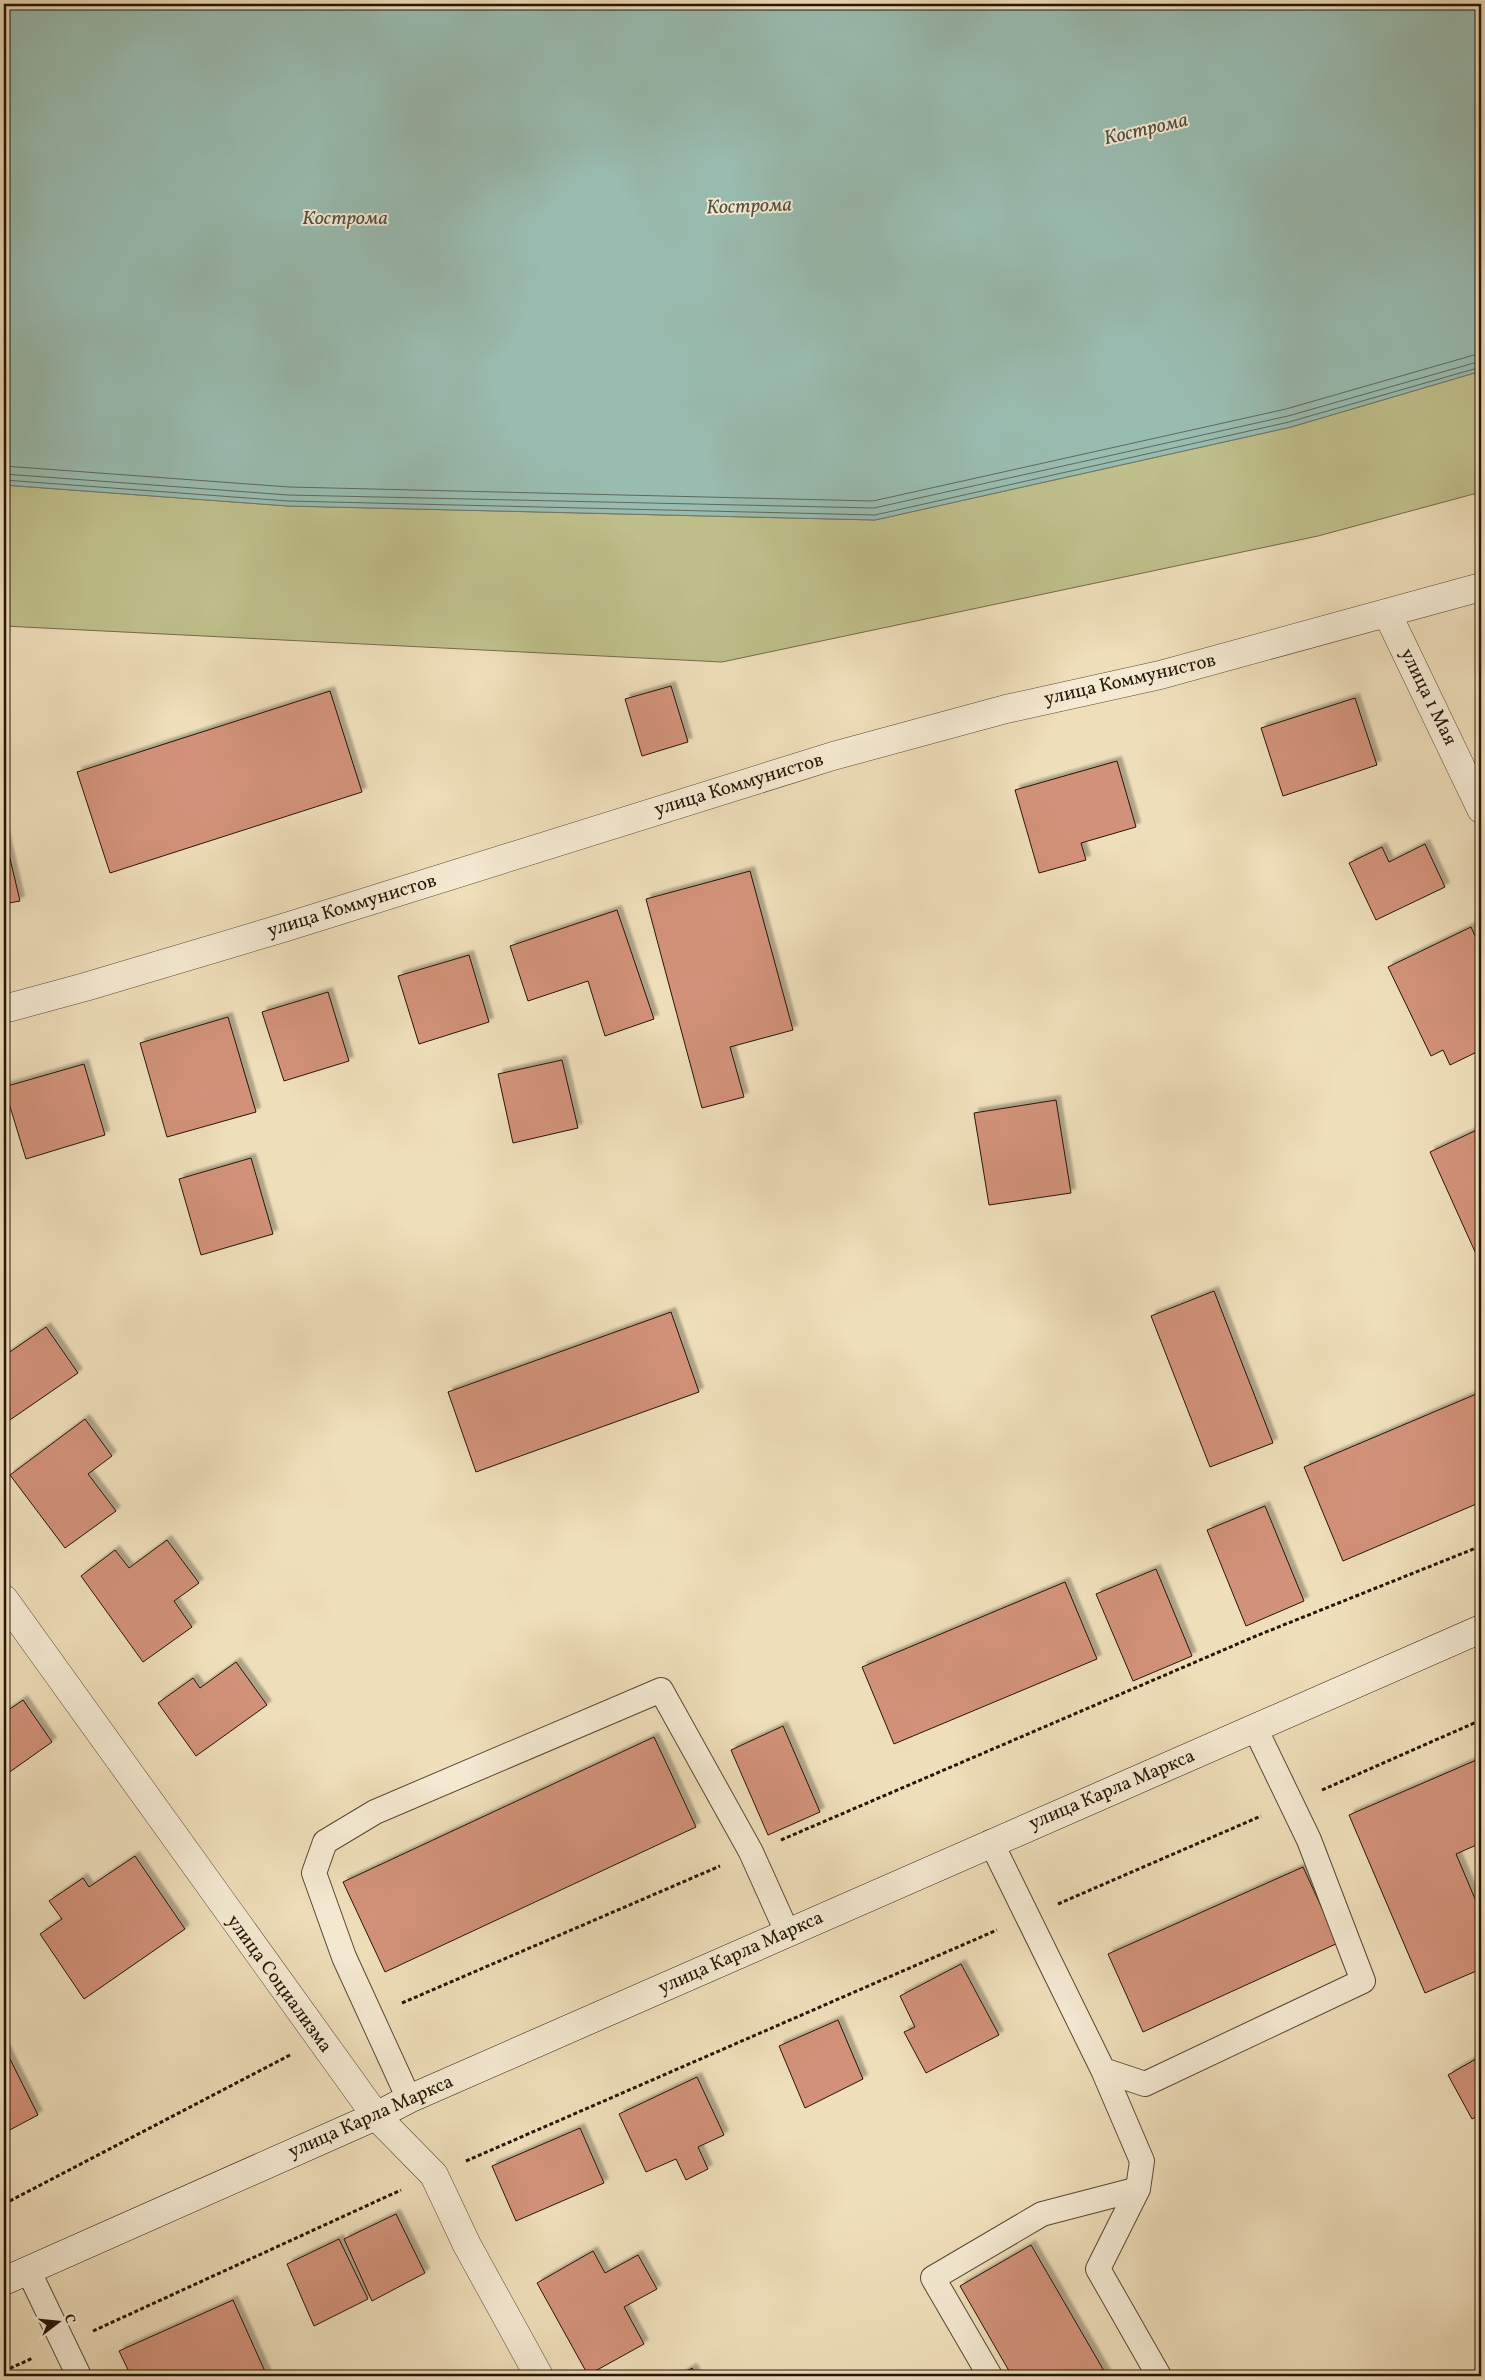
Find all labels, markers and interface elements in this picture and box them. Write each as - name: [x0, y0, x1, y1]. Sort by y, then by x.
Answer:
- water label: Кострома: [1101, 107, 1191, 153]
- water label: Кострома: [706, 192, 792, 222]
- water label: Кострома: [302, 205, 388, 233]
- street label: улица 1 Мая: [1393, 644, 1463, 750]
- street label: улица Коммунистов: [1042, 648, 1218, 712]
- street label: улица Коммунистов: [651, 747, 827, 823]
- street label: улица Коммунистов: [264, 868, 440, 944]
- street label: улица Карла Маркса: [1025, 1743, 1199, 1837]
- street label: улица Карла Маркса: [654, 1905, 828, 2001]
- street label: улица Социализма: [220, 1910, 338, 2058]
- street label: улица Карла Маркса: [284, 2069, 458, 2165]
- north arrow: [32, 2298, 82, 2348]
- text: С: [59, 2312, 79, 2326]

